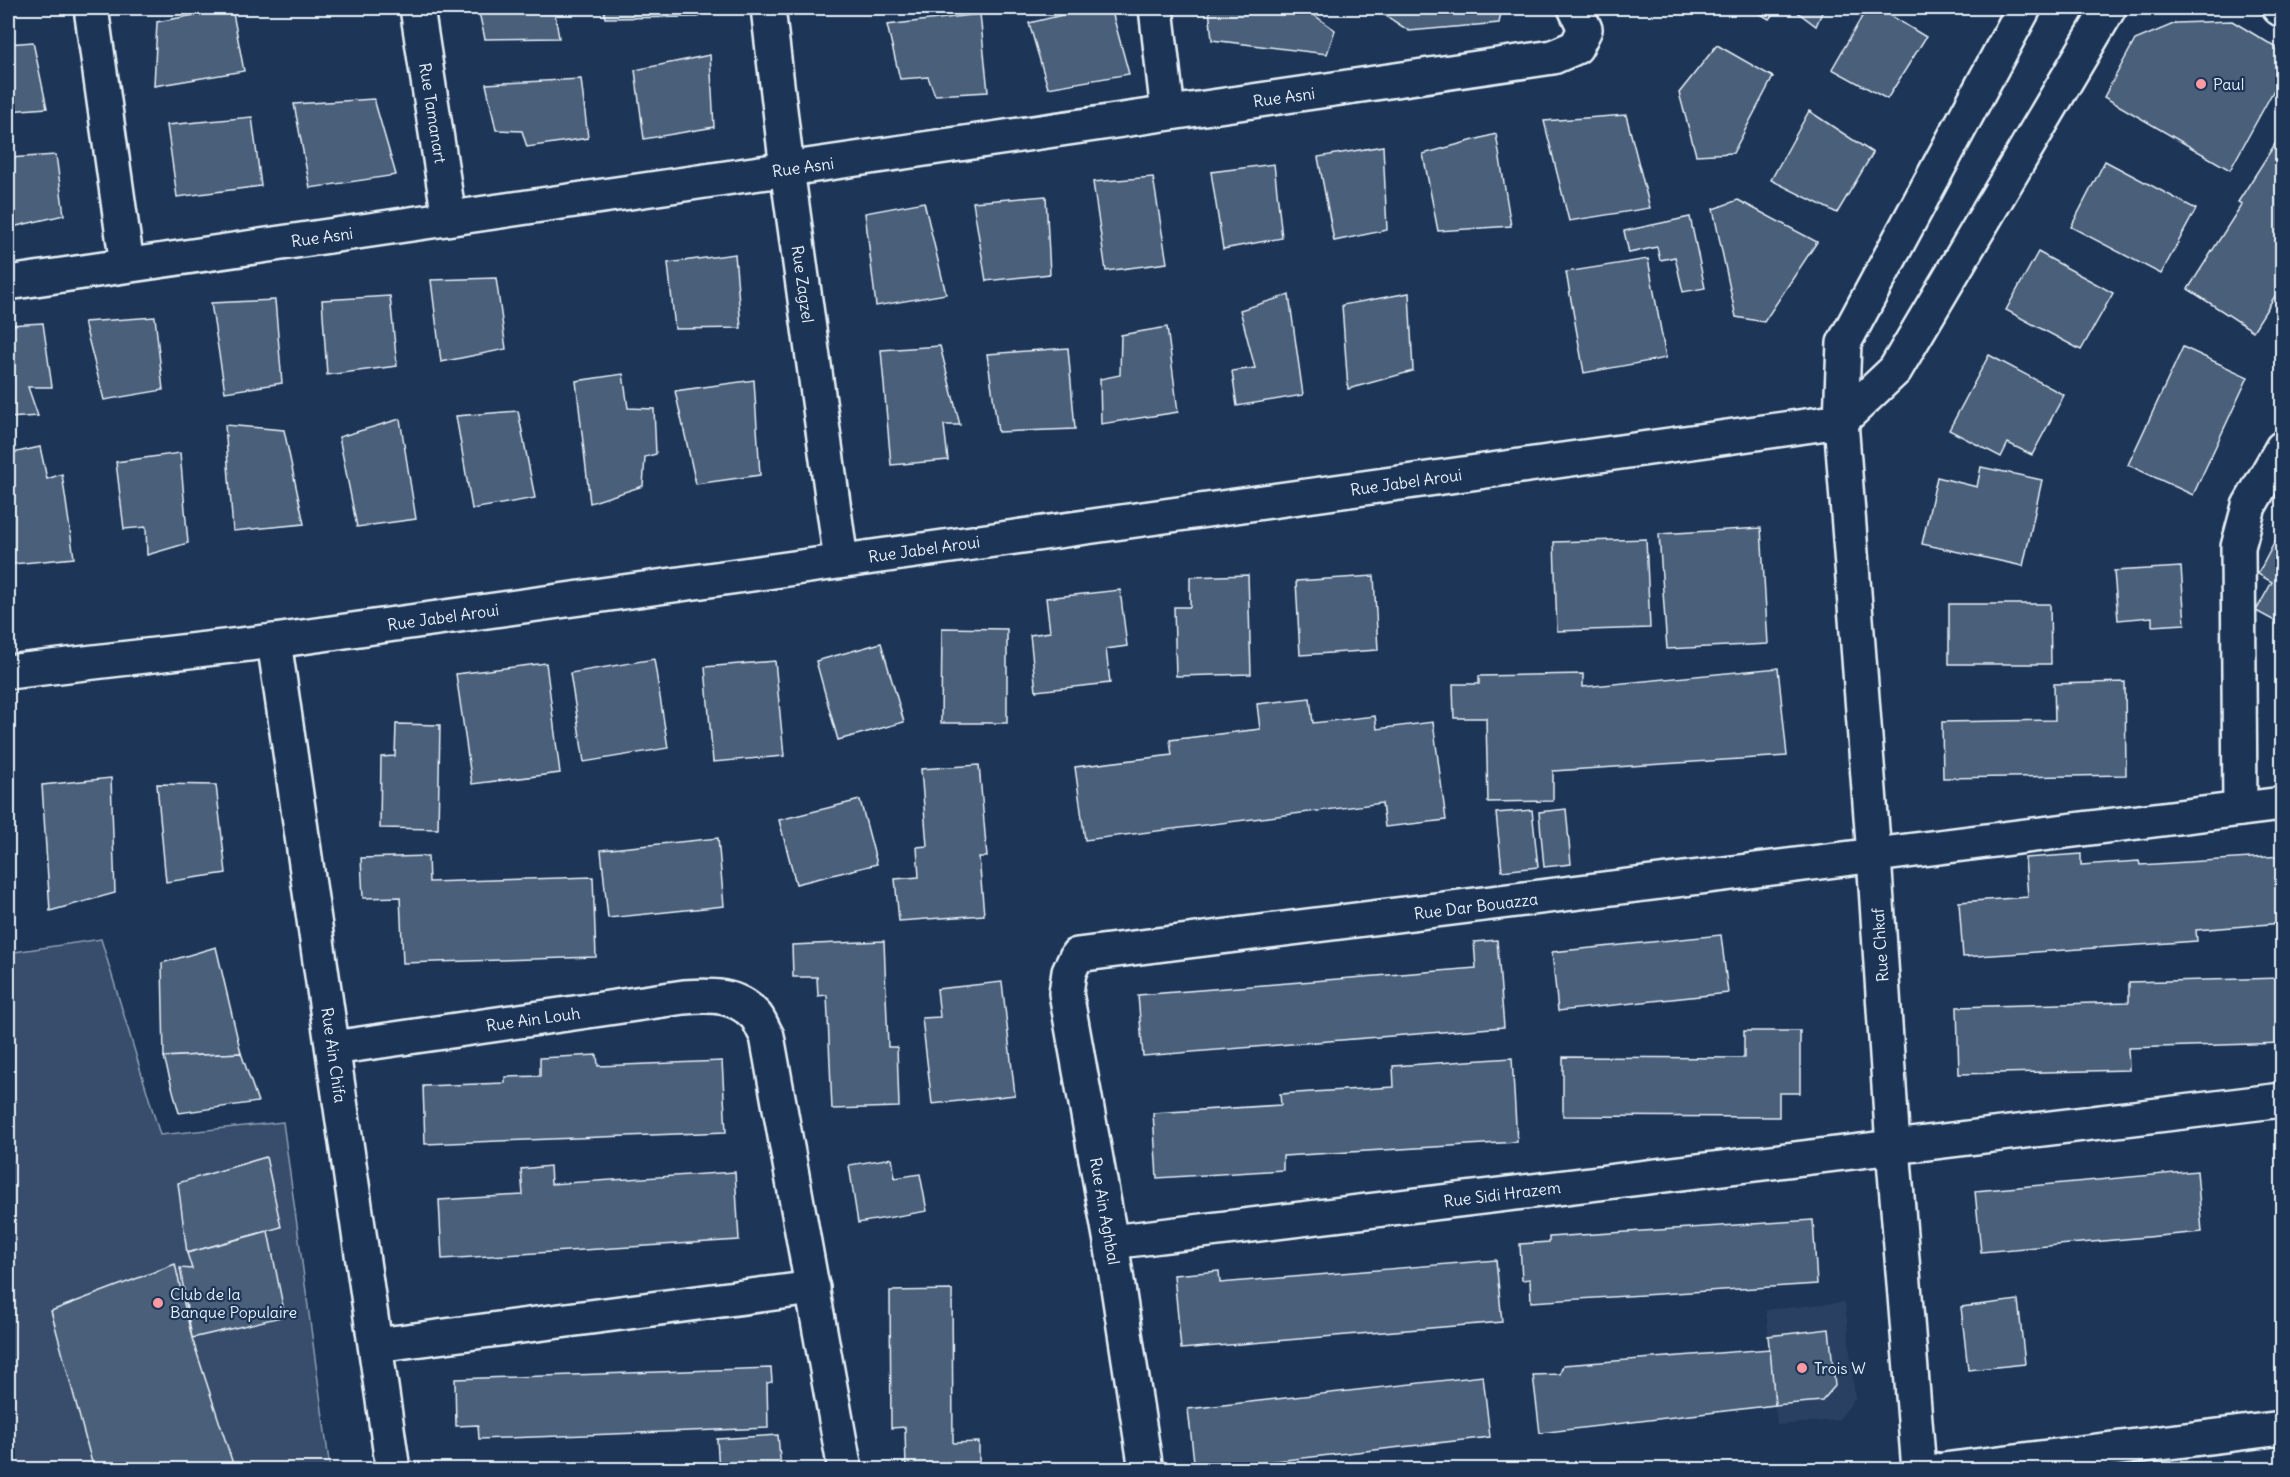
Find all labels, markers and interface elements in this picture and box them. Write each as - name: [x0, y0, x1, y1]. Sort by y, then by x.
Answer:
- street label: Rue Tamanart: [415, 61, 451, 165]
- place label: Paul: [2213, 74, 2244, 94]
- marker: Paul: [2194, 77, 2208, 91]
- street label: Rue Asni: [1252, 83, 1316, 111]
- street label: Rue Asni: [771, 153, 835, 181]
- street label: Rue Asni: [290, 223, 354, 251]
- street label: Rue Zagzel: [788, 244, 818, 324]
- street label: Rue Jabel Aroui: [1349, 464, 1463, 500]
- street label: Rue Jabel Aroui: [867, 531, 981, 567]
- street label: Rue Jabel Aroui: [386, 599, 500, 635]
- street label: Rue Dar Bouazza: [1413, 888, 1539, 924]
- street label: Rue Chkaf: [1867, 907, 1893, 983]
- street label: Rue Ain Louh: [485, 1003, 581, 1035]
- street label: Rue Ain Chifa: [317, 1006, 351, 1104]
- street label: Rue Ain Aghbal: [1086, 1156, 1124, 1266]
- street label: Rue Sidi Hrazem: [1442, 1177, 1562, 1211]
- place label: Club de la Banque Populaire: [170, 1284, 297, 1322]
- marker: Club de la Banque Populaire: [151, 1296, 165, 1310]
- place label: Trois W: [1814, 1358, 1866, 1378]
- marker: Trois W: [1795, 1361, 1809, 1375]

